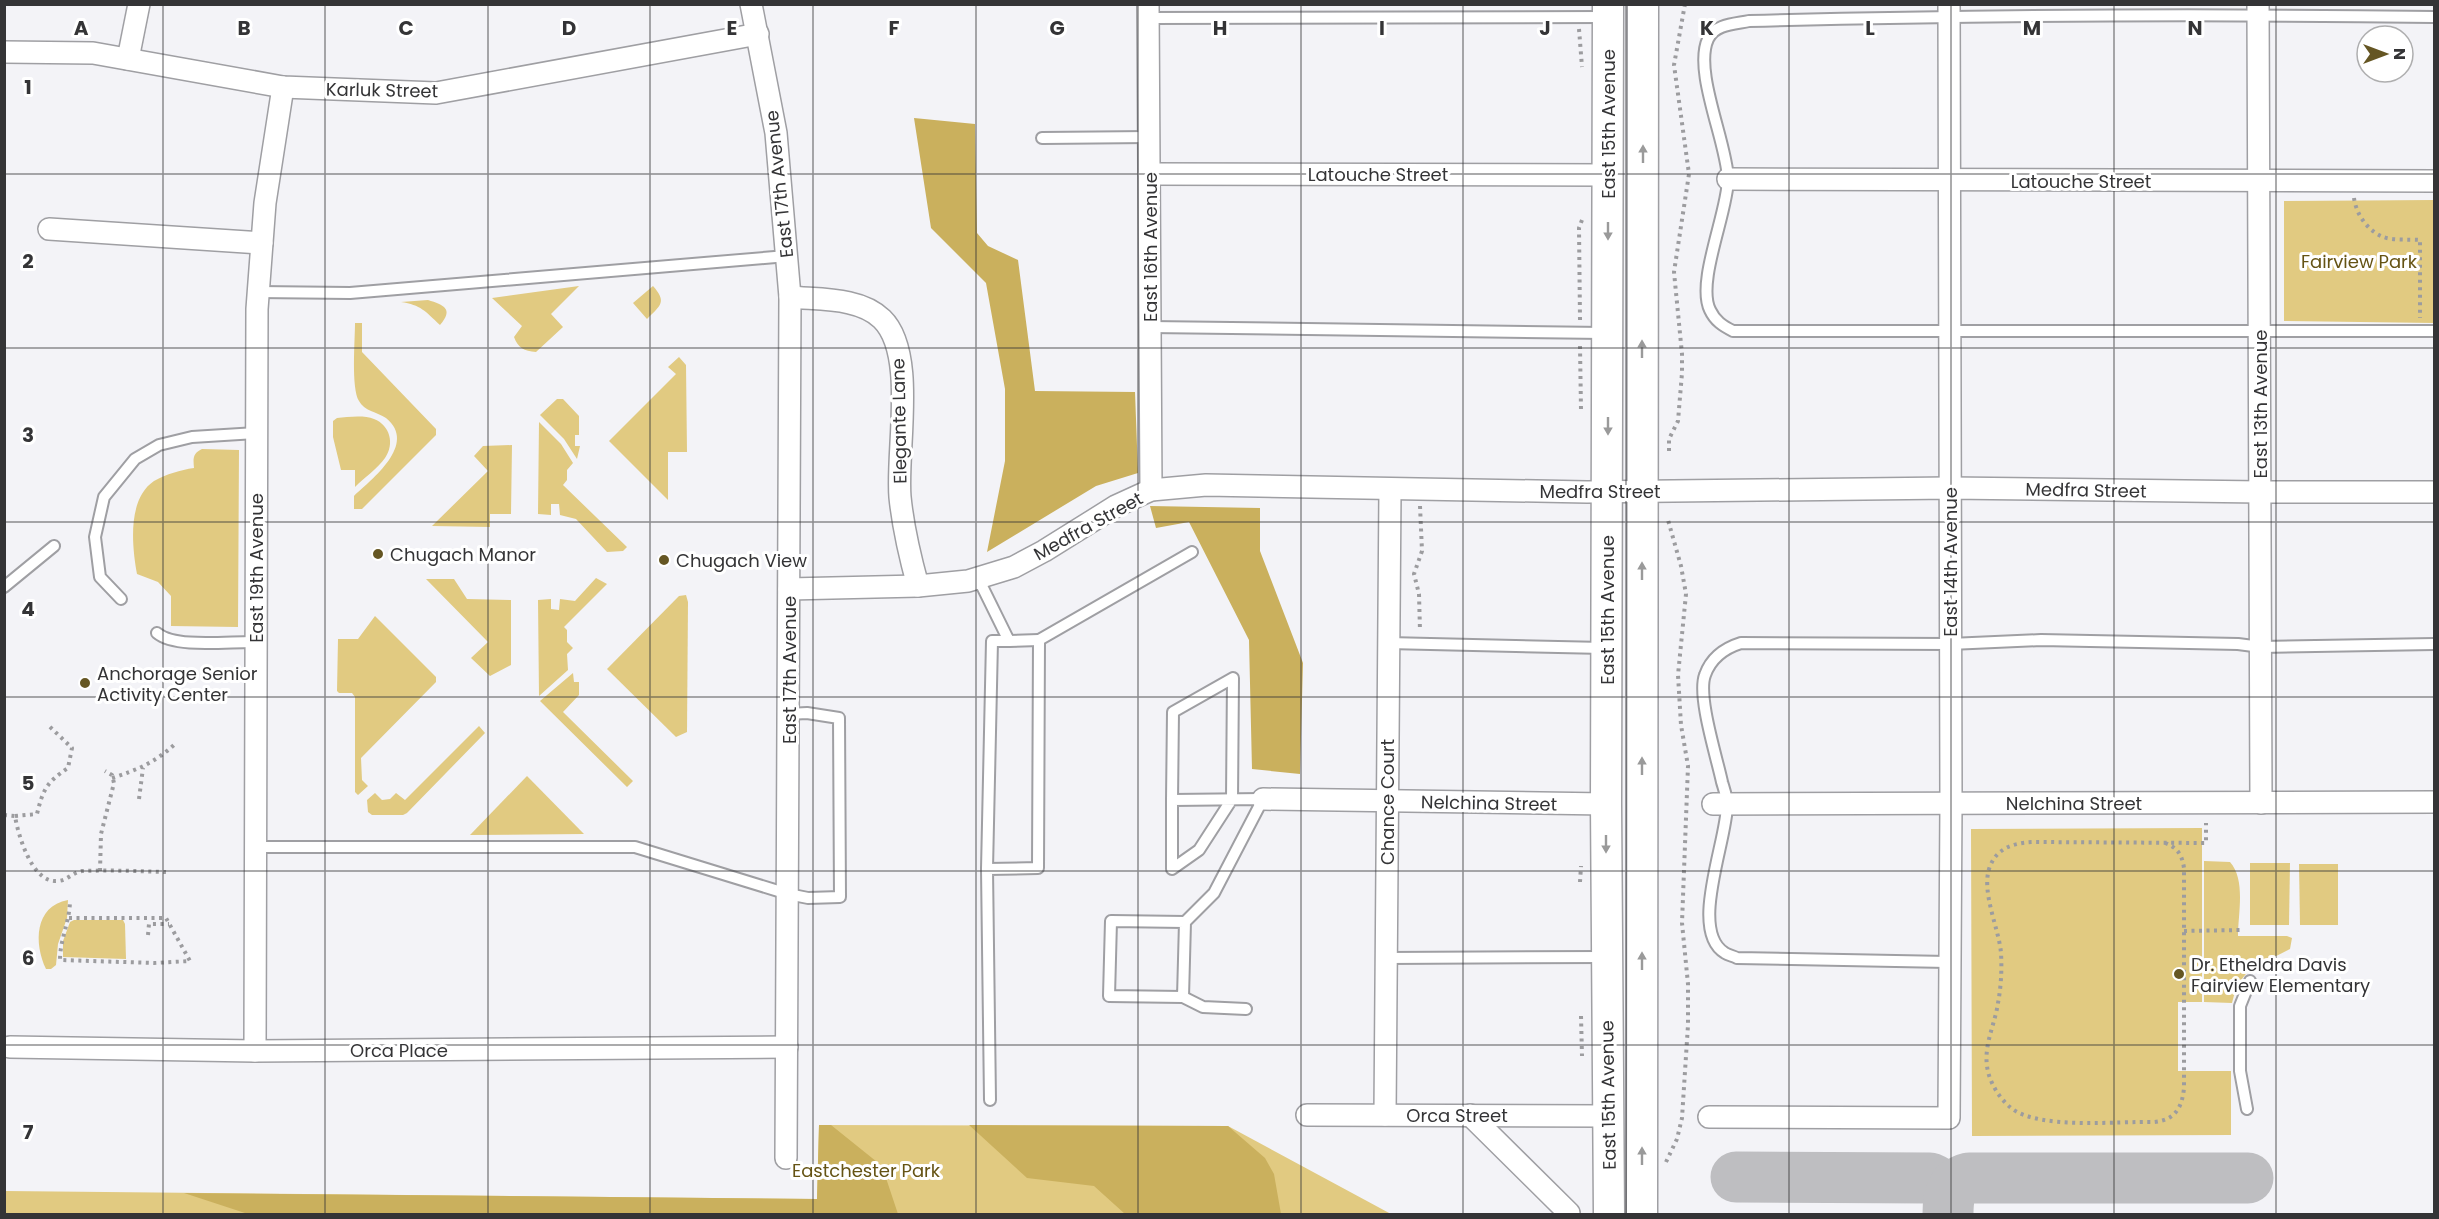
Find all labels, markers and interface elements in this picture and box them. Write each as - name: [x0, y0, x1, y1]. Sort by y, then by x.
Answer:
- text: A: [74, 14, 89, 42]
- text: B: [237, 14, 251, 42]
- text: C: [398, 14, 414, 42]
- text: D: [562, 14, 576, 42]
- text: E: [727, 14, 737, 42]
- text: F: [889, 14, 900, 42]
- text: G: [1049, 14, 1065, 42]
- text: H: [1213, 14, 1227, 42]
- text: I: [1379, 14, 1385, 42]
- text: J: [1539, 14, 1551, 42]
- text: K: [1700, 14, 1714, 42]
- text: L: [1865, 14, 1875, 42]
- text: M: [2023, 14, 2041, 42]
- text: N: [2187, 14, 2203, 42]
- north arrow: [2355, 24, 2415, 84]
- text: N: [2388, 48, 2411, 60]
- street label: East 15th Avenue: [1596, 49, 1621, 199]
- text: 1: [24, 73, 32, 101]
- street label: Karluk Street: [326, 77, 438, 103]
- street label: East 17th Avenue: [759, 109, 799, 259]
- one-way arrow: [1638, 145, 1648, 164]
- street label: Latouche Street: [1308, 162, 1448, 187]
- street label: Latouche Street: [2011, 169, 2151, 194]
- street label: East 16th Avenue: [1138, 172, 1163, 322]
- one-way arrow: [1603, 221, 1613, 240]
- text: 2: [22, 247, 34, 275]
- park label: Fairview Park: [2301, 249, 2418, 274]
- street label: East 13th Avenue: [2248, 330, 2273, 479]
- one-way arrow: [1637, 340, 1647, 359]
- street label: Elegante Lane: [885, 358, 913, 484]
- one-way arrow: [1603, 416, 1613, 435]
- text: 3: [22, 421, 34, 449]
- street label: Medfra Street: [2025, 476, 2147, 504]
- street label: Medfra Street: [1539, 479, 1661, 504]
- street label: Medfra Street: [1029, 486, 1147, 566]
- street label: East 14th Avenue: [1938, 487, 1963, 637]
- street label: East 19th Avenue: [244, 493, 269, 643]
- street label: East 15th Avenue: [1595, 535, 1620, 685]
- place label: Chugach Manor: [390, 542, 536, 567]
- marker: Chugach Manor: [371, 547, 385, 561]
- place label: Chugach View: [676, 548, 807, 573]
- marker: Chugach View: [657, 553, 671, 567]
- one-way arrow: [1637, 562, 1647, 581]
- text: 4: [21, 595, 35, 623]
- street label: East 17th Avenue: [777, 596, 802, 744]
- place label: Anchorage Senior Activity Center: [97, 661, 258, 707]
- marker: Anchorage Senior Activity Center: [78, 676, 92, 690]
- street label: Chance Court: [1375, 739, 1400, 865]
- one-way arrow: [1637, 757, 1647, 776]
- text: 5: [22, 769, 35, 797]
- street label: Nelchina Street: [1421, 789, 1557, 817]
- street label: Nelchina Street: [2006, 791, 2142, 816]
- one-way arrow: [1601, 835, 1611, 854]
- text: 6: [22, 944, 34, 972]
- one-way arrow: [1637, 952, 1647, 971]
- place label: Dr. Etheldra Davis Fairview Elementary: [2191, 952, 2370, 998]
- marker: Dr. Etheldra Davis Fairview Elementary: [2172, 967, 2186, 981]
- street label: East 15th Avenue: [1594, 1020, 1622, 1170]
- street label: Orca Place: [350, 1038, 448, 1063]
- street label: Orca Street: [1406, 1103, 1508, 1128]
- text: 7: [23, 1118, 34, 1146]
- one-way arrow: [1637, 1147, 1647, 1166]
- park label: Eastchester Park: [792, 1158, 941, 1183]

